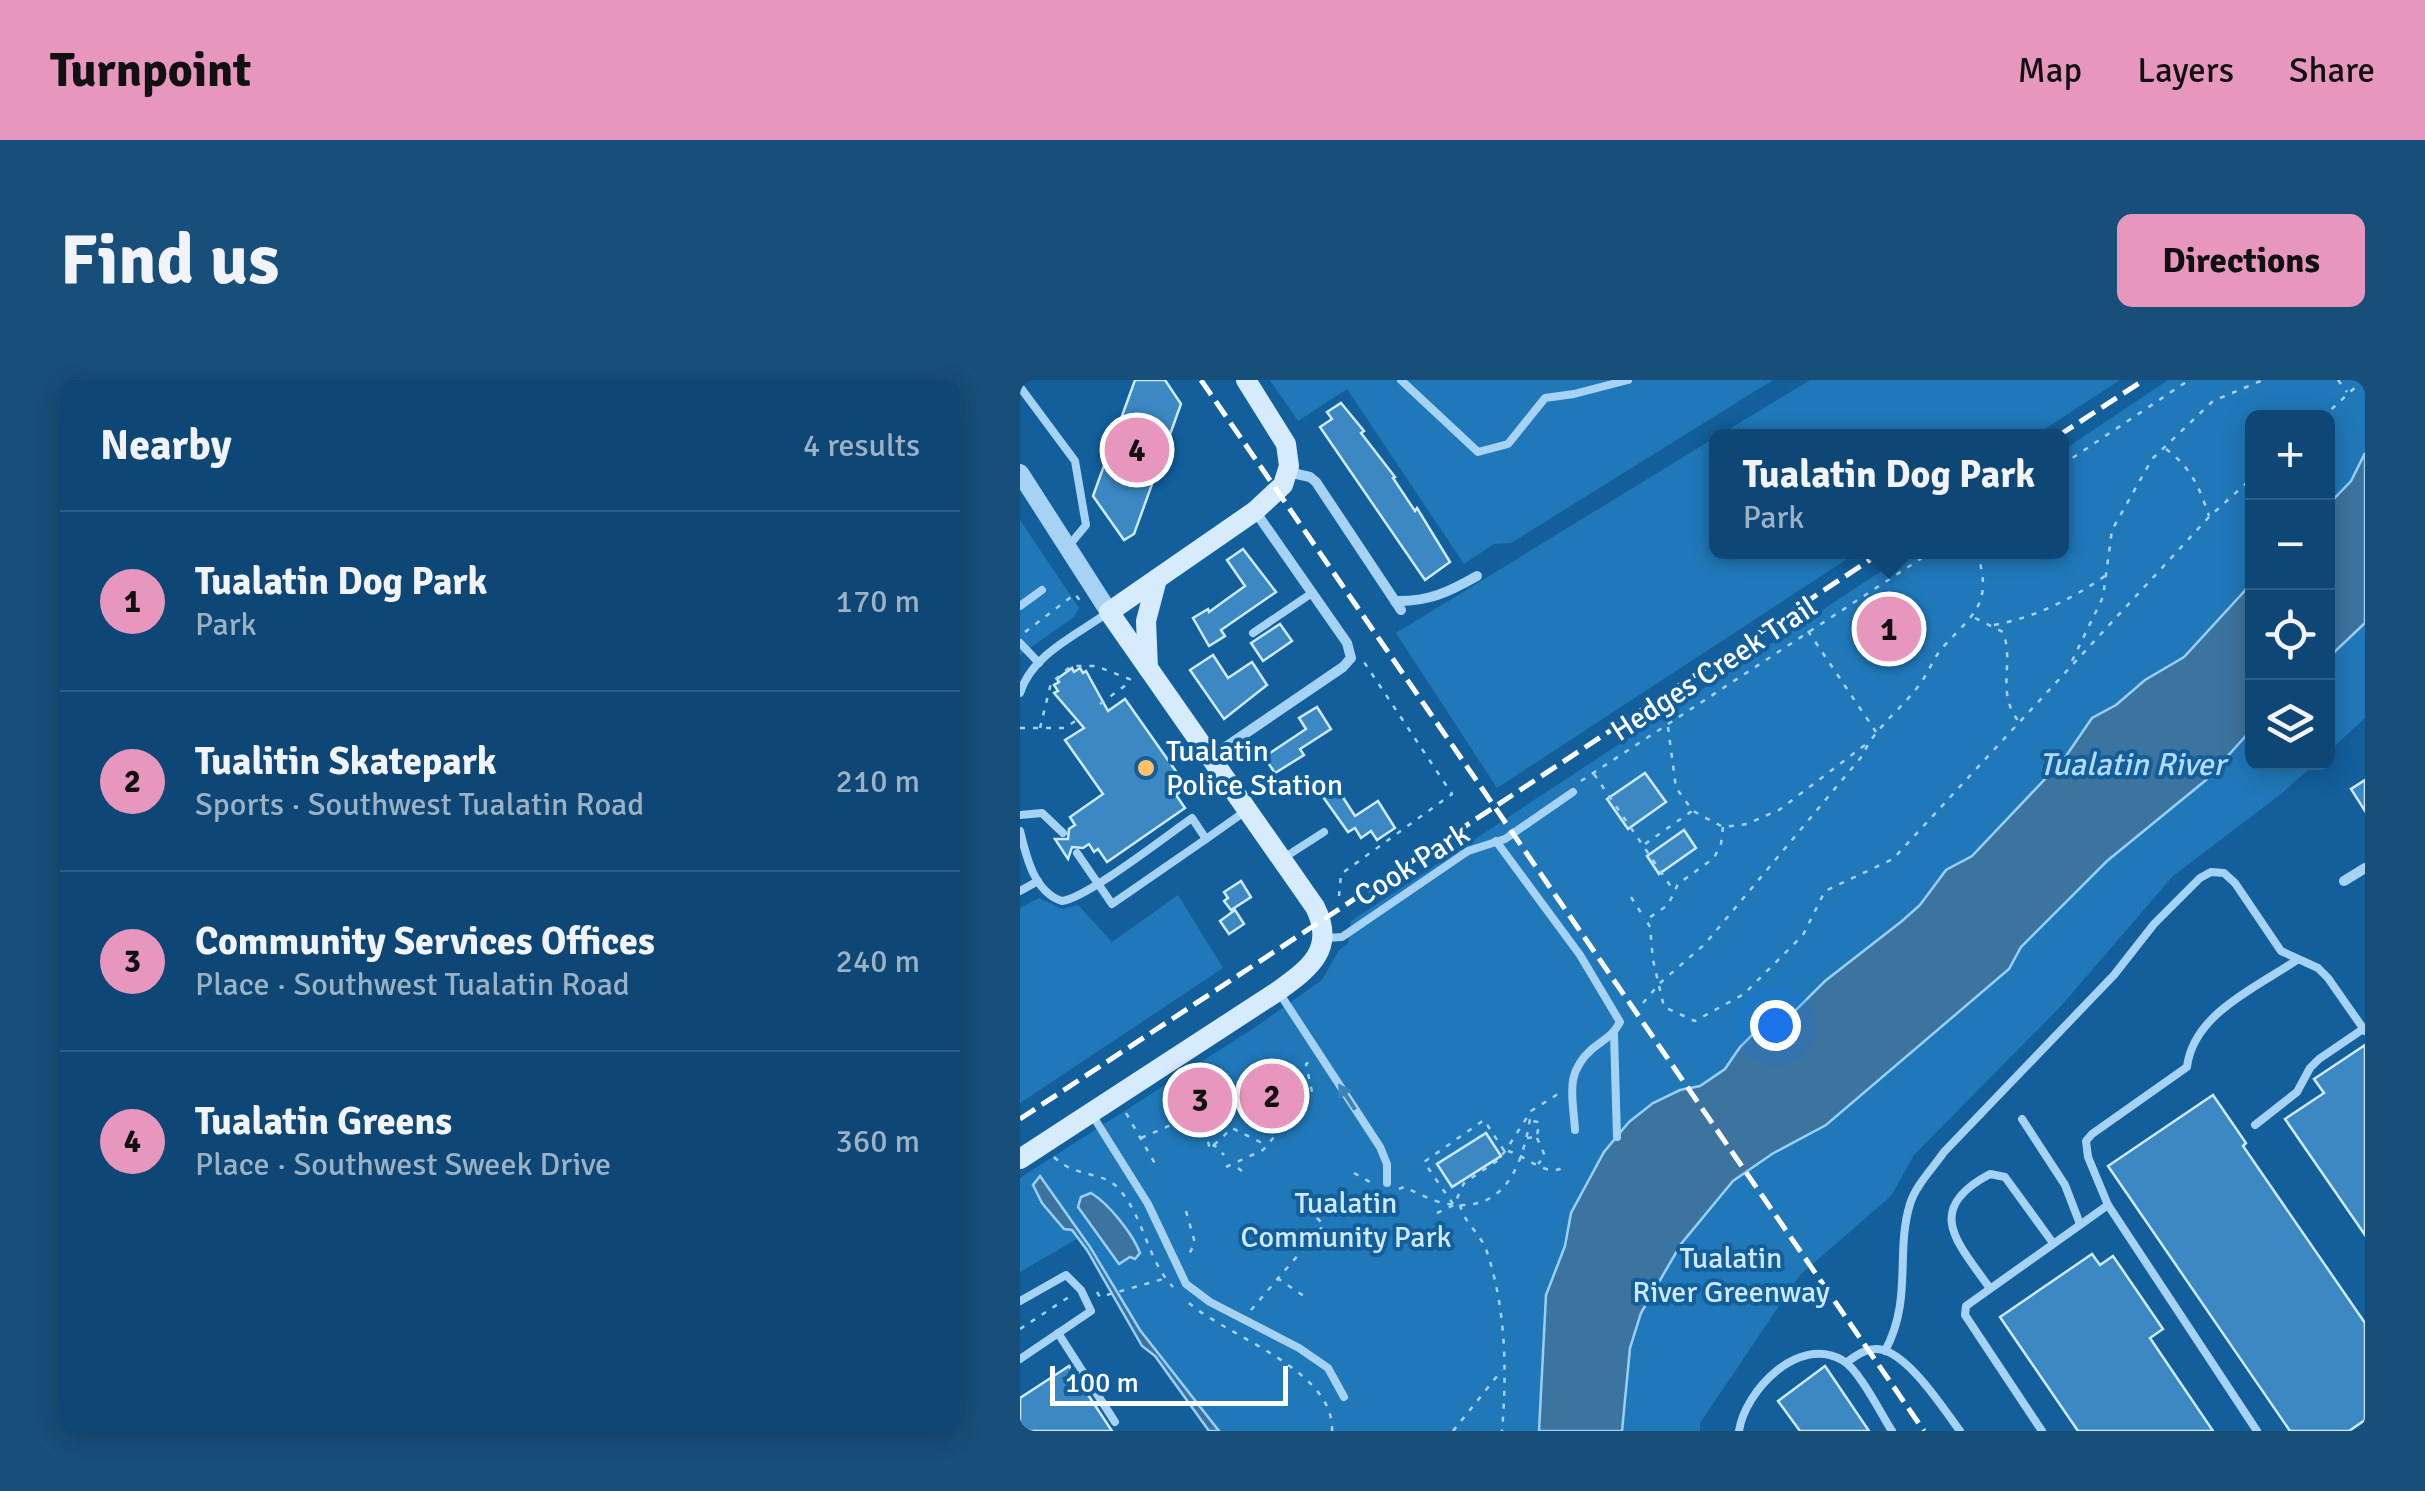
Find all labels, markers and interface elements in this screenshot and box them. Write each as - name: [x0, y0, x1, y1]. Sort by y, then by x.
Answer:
- text: Turnpoint: [50, 41, 251, 100]
- text: Map: [2018, 49, 2082, 92]
- text: Layers: [2137, 49, 2234, 92]
- text: Share: [2289, 49, 2375, 92]
- button: Directions: [2117, 214, 2365, 307]
- text: Find us: [60, 217, 279, 303]
- map controls: [2245, 410, 2335, 770]
- button: +: [2245, 410, 2335, 500]
- pin: 4: [1104, 412, 1170, 488]
- text: Nearby: [100, 420, 232, 471]
- text: 4 results: [803, 426, 920, 465]
- popup: [1709, 429, 2069, 559]
- text: Tualatin Dog Park: [1743, 451, 2035, 498]
- text: Park: [1743, 498, 1804, 537]
- button: −: [2245, 500, 2335, 590]
- text: Tualatin Dog Park: [195, 558, 487, 605]
- text: 1: [124, 582, 141, 621]
- text: 170 m: [836, 582, 920, 621]
- street label: Hedges Creek Trail: [1604, 589, 1824, 749]
- button: locate: [2245, 590, 2335, 680]
- pin: 1: [1856, 592, 1922, 666]
- text: Park: [195, 605, 257, 644]
- button: layers: [2245, 680, 2335, 770]
- place label: Tualatin Police Station: [1166, 733, 1343, 804]
- text: Tualitin Skatepark: [195, 738, 497, 785]
- water label: Tualatin River: [2039, 745, 2229, 784]
- marker: Tualatin Police Station: [1135, 757, 1157, 779]
- text: 2: [124, 762, 141, 801]
- text: 210 m: [836, 762, 920, 801]
- text: Sports · Southwest Tualatin Road: [195, 785, 644, 824]
- street label: Cook Park: [1348, 815, 1476, 915]
- text: Community Services Offices: [195, 918, 655, 965]
- text: 3: [124, 942, 141, 981]
- text: 240 m: [836, 942, 920, 981]
- text: Place · Southwest Tualatin Road: [195, 965, 630, 1004]
- your location: [1750, 1000, 1801, 1051]
- pin: 2: [1240, 1058, 1304, 1134]
- pin: 3: [1168, 1062, 1232, 1138]
- one-way arrow: [1338, 1083, 1356, 1110]
- text: Tualatin Greens: [195, 1098, 452, 1145]
- text: 4: [124, 1122, 141, 1161]
- text: 360 m: [836, 1122, 920, 1161]
- text: Place · Southwest Sweek Drive: [195, 1145, 611, 1184]
- park label: Tualatin Community Park: [1241, 1185, 1451, 1256]
- park label: Tualatin River Greenway: [1632, 1240, 1830, 1311]
- scale bar: [1050, 1361, 1288, 1406]
- text: 100 m: [1065, 1366, 1139, 1400]

